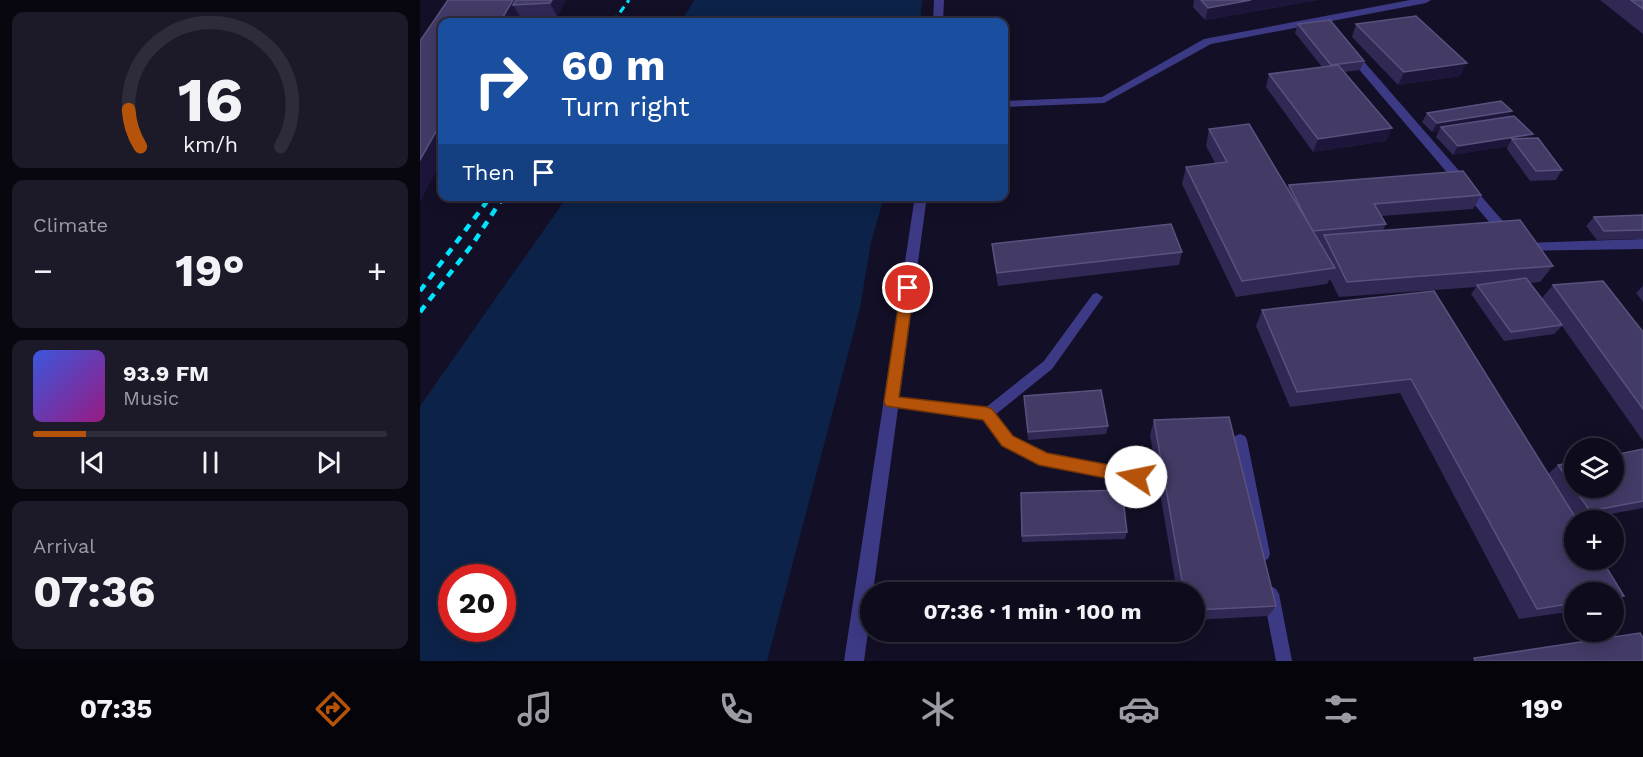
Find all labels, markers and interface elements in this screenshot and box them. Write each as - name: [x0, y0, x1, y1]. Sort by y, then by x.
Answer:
- text: 60 m: [561, 41, 665, 90]
- icon: right: [462, 42, 540, 120]
- text: 16: [177, 63, 243, 136]
- text: Turn right: [561, 91, 690, 123]
- text: km/h: [182, 132, 238, 157]
- icon: arrive: [527, 156, 560, 189]
- text: Then: [462, 160, 515, 185]
- text: Climate: [33, 213, 108, 237]
- text: 19°: [175, 244, 245, 297]
- text: −: [33, 251, 53, 290]
- text: +: [367, 251, 387, 290]
- pin: [882, 262, 933, 313]
- icon: arrive: [891, 271, 924, 304]
- text: 93.9 FM: [123, 361, 209, 386]
- text: Music: [123, 386, 179, 410]
- map controls: [1564, 438, 1624, 642]
- button: layers: [1564, 438, 1624, 498]
- position arrow: [1104, 445, 1168, 509]
- icon: previous: [76, 446, 109, 479]
- icon: pause: [194, 446, 227, 479]
- icon: next: [312, 446, 345, 479]
- button: +: [1564, 510, 1624, 570]
- text: Arrival: [33, 534, 95, 558]
- speed limit sign: 20: [438, 564, 516, 642]
- text: 07:36: [33, 565, 155, 618]
- button: −: [1564, 582, 1624, 642]
- text: 07:36 · 1 min · 100 m: [923, 599, 1142, 624]
- icon: directions: [312, 688, 354, 730]
- icon: music: [514, 688, 556, 730]
- icon: phone: [715, 688, 757, 730]
- icon: climate: [917, 688, 959, 730]
- icon: car: [1118, 688, 1160, 730]
- icon: filters: [1320, 688, 1362, 730]
- text: 07:35: [80, 693, 152, 725]
- text: 19°: [1521, 693, 1563, 725]

